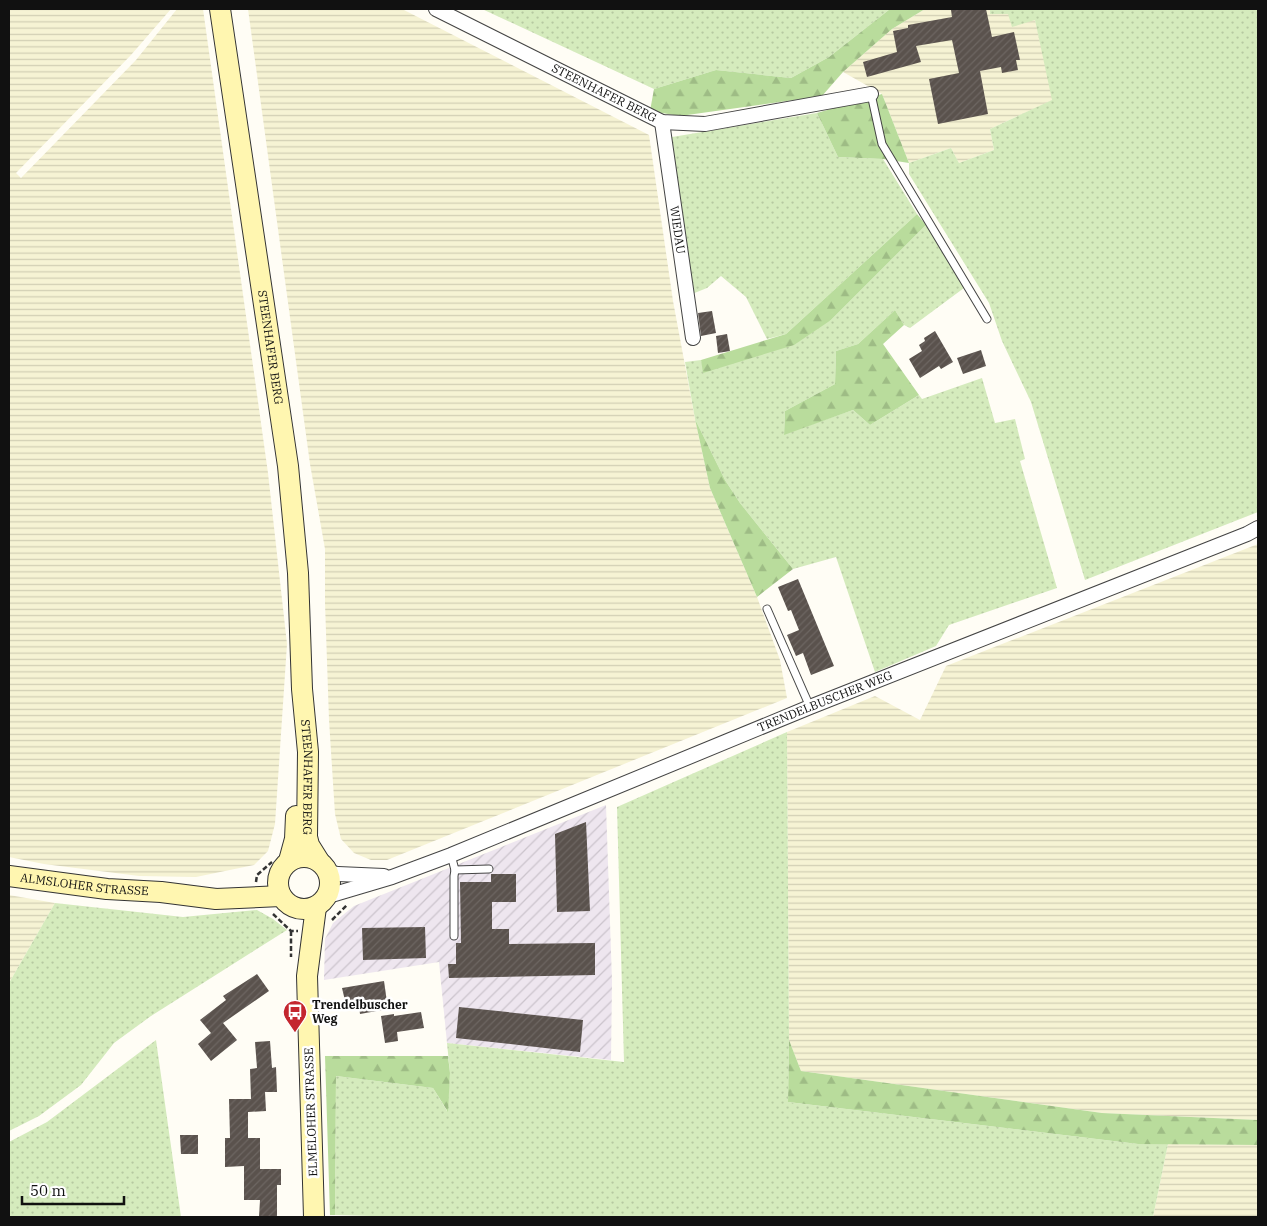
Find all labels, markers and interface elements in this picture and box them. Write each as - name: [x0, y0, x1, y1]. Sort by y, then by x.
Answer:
- street label: STEENHAFER BERG: [549, 60, 660, 125]
- street label: WIEDAU: [667, 205, 689, 255]
- street label: STEENHAFER BERG: [255, 289, 287, 406]
- street label: TRENDELBUSCHER WEG: [755, 667, 895, 735]
- street label: STEENHAFER BERG: [298, 719, 316, 835]
- street label: ALMSLOHER STRASSE: [19, 870, 149, 898]
- place label: Trendelbuscher Weg: [312, 997, 408, 1026]
- bus stop icon: Trendelbuscher Weg: [282, 999, 308, 1033]
- street label: ELMELOHER STRASSE: [301, 1047, 320, 1177]
- scale bar: [22, 1174, 125, 1206]
- text: 50 m: [30, 1181, 66, 1200]

